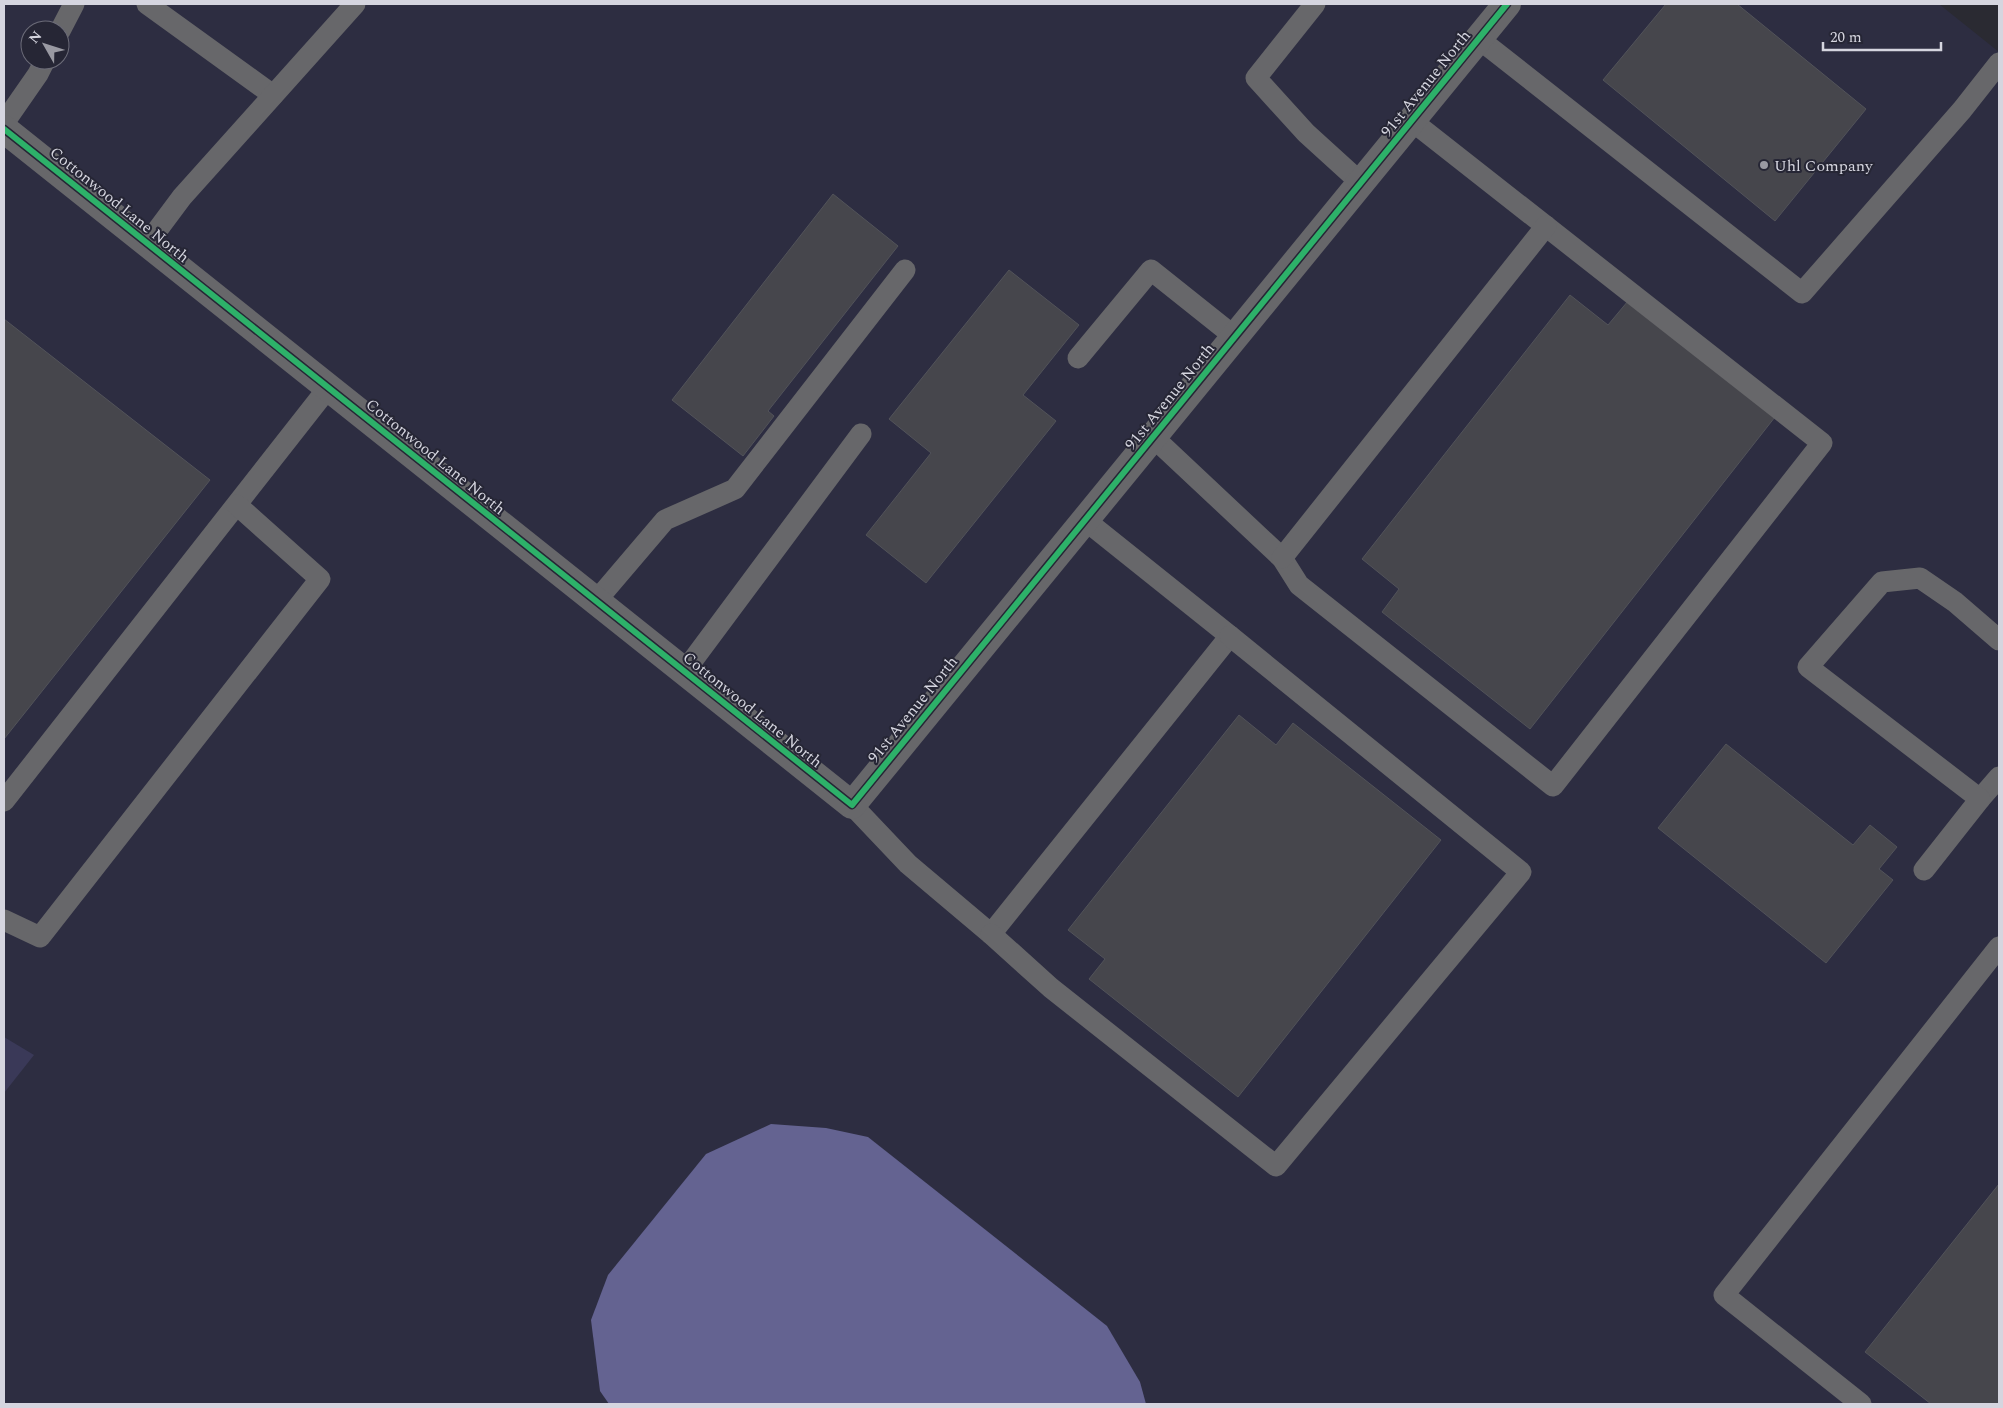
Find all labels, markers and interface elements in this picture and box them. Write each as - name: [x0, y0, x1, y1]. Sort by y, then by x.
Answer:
- north arrow: [20, 20, 70, 70]
- scale bar: [1823, 20, 1940, 52]
- street label: 91st Avenue North: [1375, 25, 1477, 142]
- text: N: [24, 26, 47, 48]
- text: 20 m: [1830, 26, 1862, 49]
- street label: Cottonwood Lane North: [44, 141, 194, 269]
- place label: Uhl Company: [1774, 154, 1874, 178]
- marker: Uhl Company: [1758, 159, 1770, 171]
- street label: 91st Avenue North: [1119, 338, 1221, 455]
- street label: Cottonwood Lane North: [360, 393, 510, 521]
- street label: Cottonwood Lane North: [677, 646, 827, 774]
- street label: 91st Avenue North: [862, 651, 964, 768]

